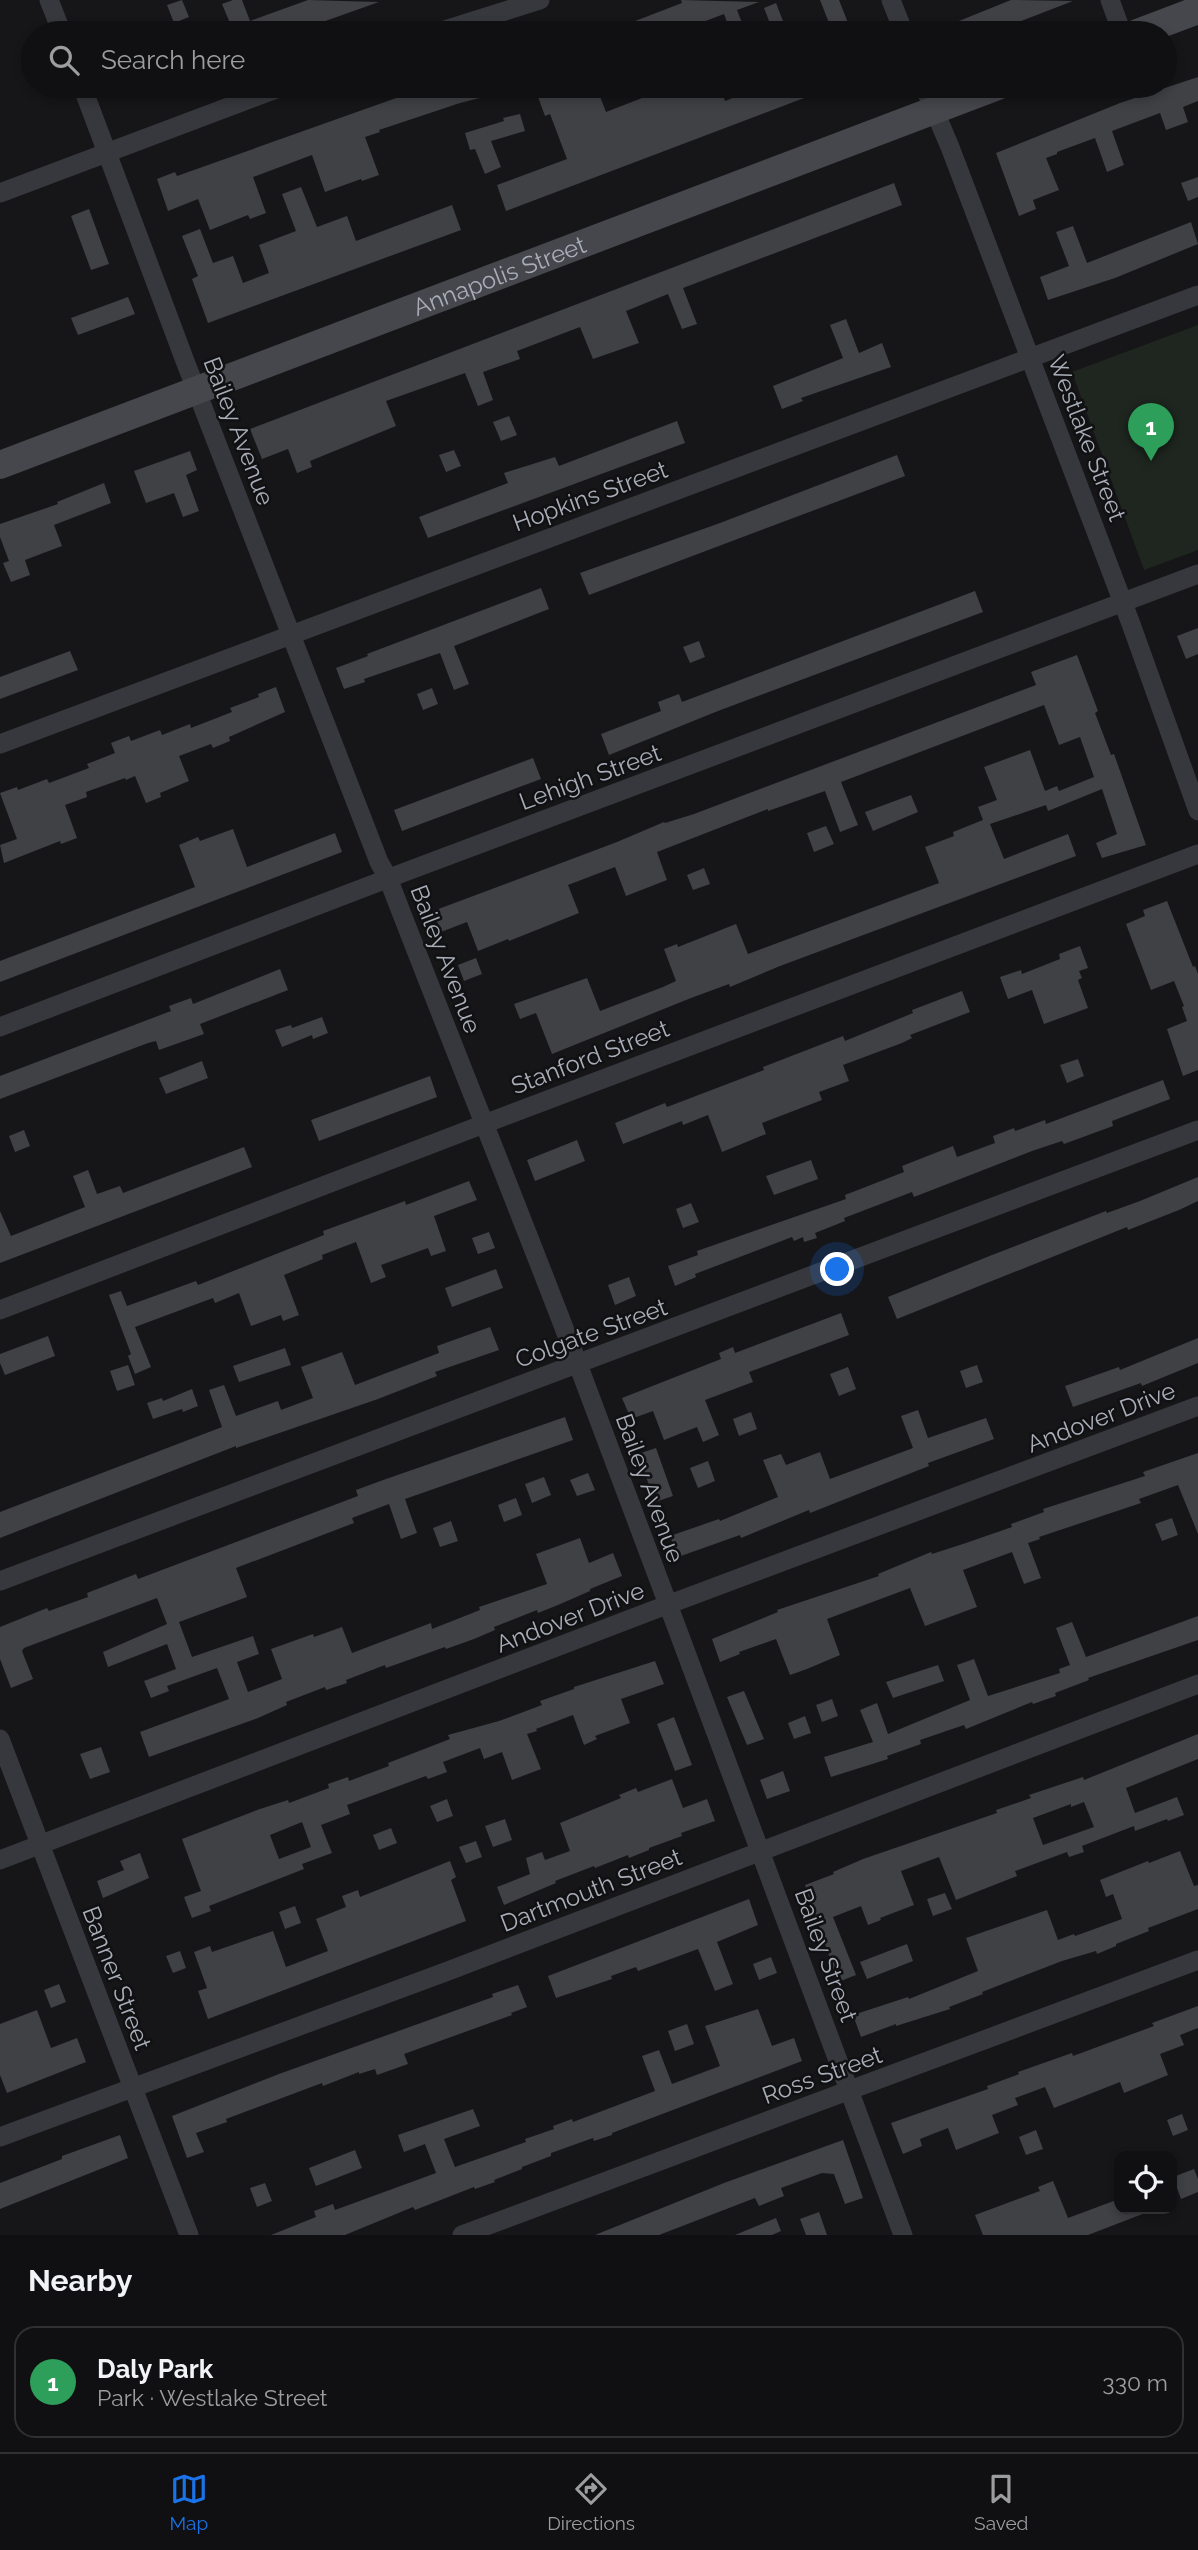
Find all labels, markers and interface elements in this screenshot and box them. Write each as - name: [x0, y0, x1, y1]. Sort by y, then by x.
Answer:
- search box: [21, 21, 1177, 98]
- icon: search: [45, 41, 83, 79]
- text: Search here: [101, 45, 245, 75]
- street label: Annapolis Street: [409, 229, 590, 321]
- street label: Westlake Street: [1042, 351, 1132, 525]
- street label: Bailey Avenue: [197, 353, 281, 509]
- pin: 1: [1128, 403, 1174, 461]
- street label: Hopkins Street: [509, 455, 671, 537]
- street label: Lehigh Street: [515, 738, 665, 816]
- street label: Bailey Avenue: [404, 881, 488, 1037]
- street label: Stanford Street: [507, 1014, 673, 1100]
- your location: [820, 1252, 854, 1286]
- street label: Colgate Street: [511, 1292, 671, 1374]
- street label: Andover Drive: [1023, 1375, 1179, 1459]
- street label: Bailey Avenue: [610, 1410, 690, 1566]
- street label: Andover Drive: [492, 1575, 648, 1659]
- street label: Dartmouth Street: [496, 1842, 686, 1938]
- street label: Bailey Street: [789, 1884, 863, 2026]
- street label: Banner Street: [76, 1902, 158, 2054]
- street label: Ross Street: [758, 2040, 886, 2110]
- map controls: [1114, 2151, 1177, 2214]
- button: locate: [1114, 2151, 1177, 2214]
- text: Nearby: [28, 2263, 132, 2298]
- text: Daly Park: [97, 2354, 213, 2384]
- text: 1: [47, 2369, 59, 2396]
- text: 330 m: [1102, 2369, 1168, 2396]
- text: Park · Westlake Street: [97, 2384, 328, 2411]
- tab: Map: [170, 2470, 208, 2534]
- tab: Directions: [547, 2470, 635, 2534]
- tab: Saved: [974, 2470, 1028, 2534]

